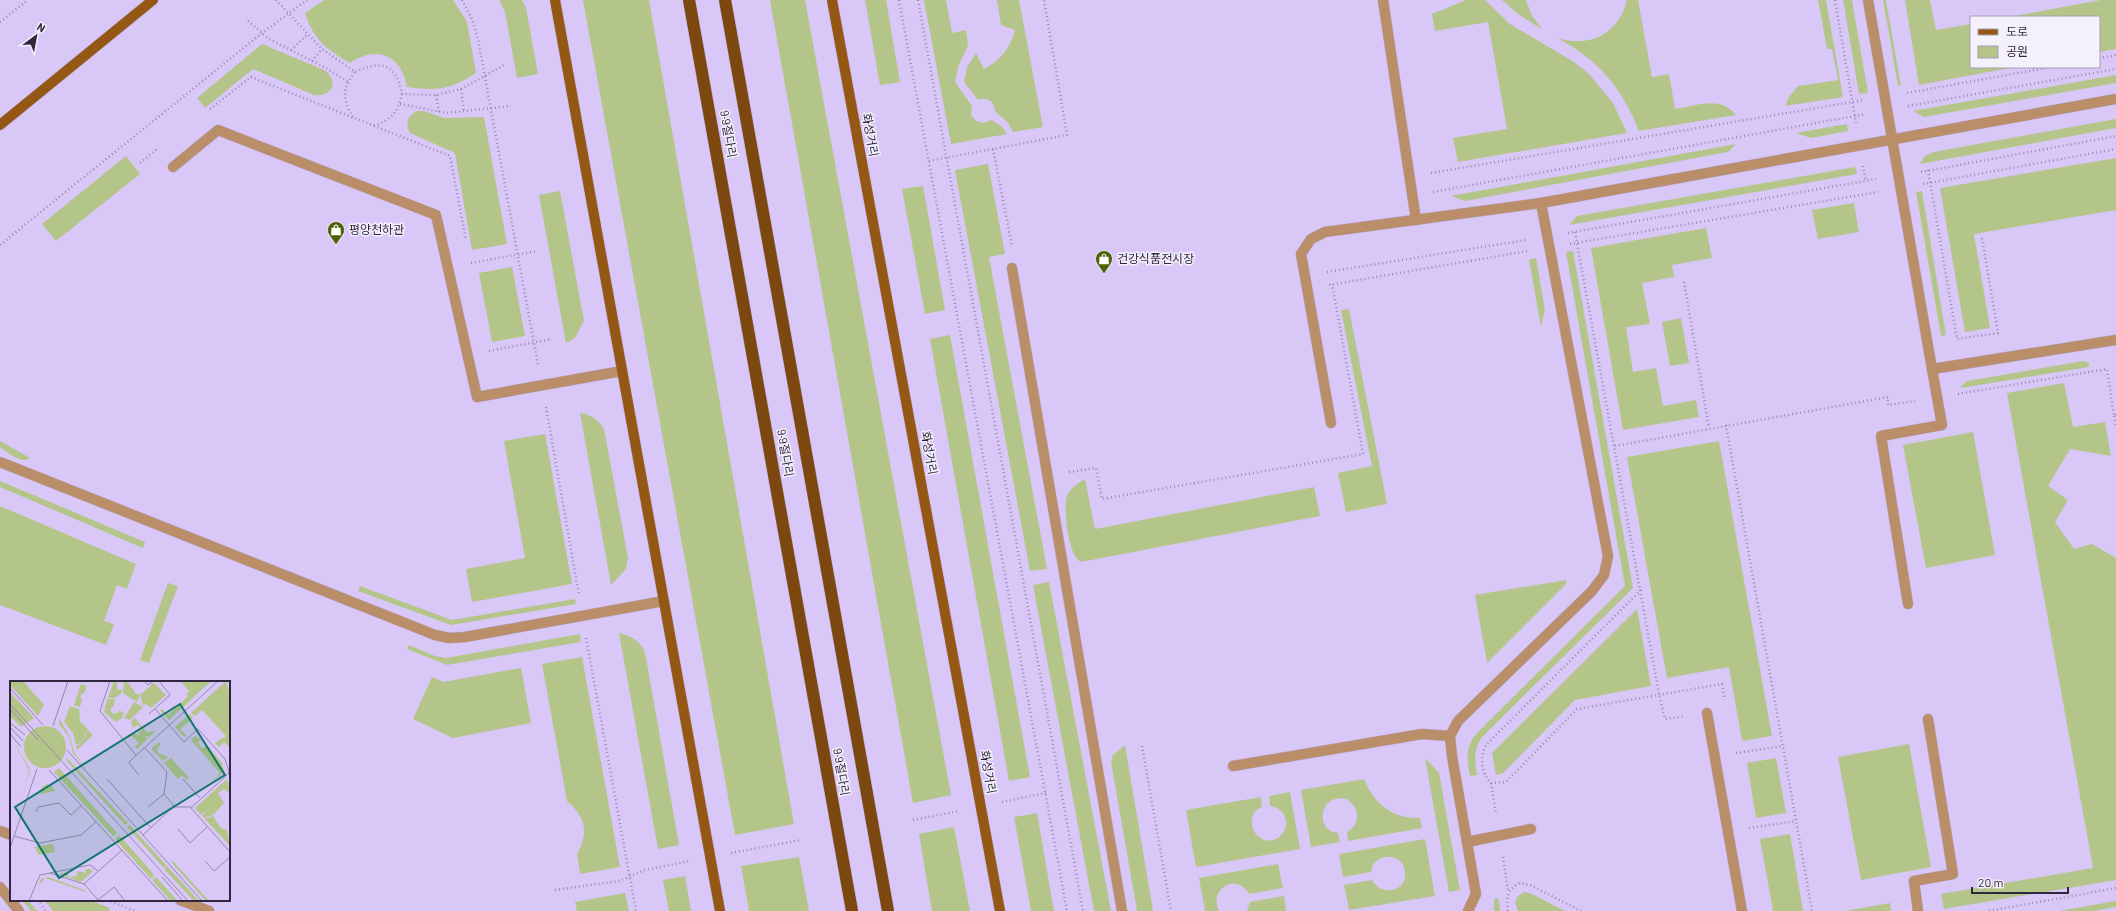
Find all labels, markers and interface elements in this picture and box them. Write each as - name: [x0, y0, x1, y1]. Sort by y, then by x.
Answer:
- north arrow: [16, 16, 56, 56]
- legend: [1970, 16, 2100, 68]
- text: N: [35, 20, 48, 35]
- text: 도로: [2006, 24, 2028, 38]
- text: 공원: [2006, 44, 2028, 58]
- street label: 9·9절다리: [718, 109, 740, 159]
- street label: 화성거리: [860, 112, 882, 158]
- shop icon: 평양천하관: [326, 220, 346, 245]
- place label: 평양천하관: [349, 222, 404, 236]
- shop icon: 건강식품전시장: [1094, 249, 1114, 274]
- place label: 건강식품전시장: [1117, 251, 1194, 265]
- street label: 9·9절다리: [775, 428, 797, 478]
- street label: 화성거리: [919, 430, 941, 476]
- inset map: [10, 681, 230, 901]
- street label: 9·9절다리: [831, 747, 853, 797]
- street label: 화성거리: [978, 749, 1000, 795]
- scale bar: [1972, 869, 2068, 895]
- text: 20 m: [1978, 875, 2004, 889]

